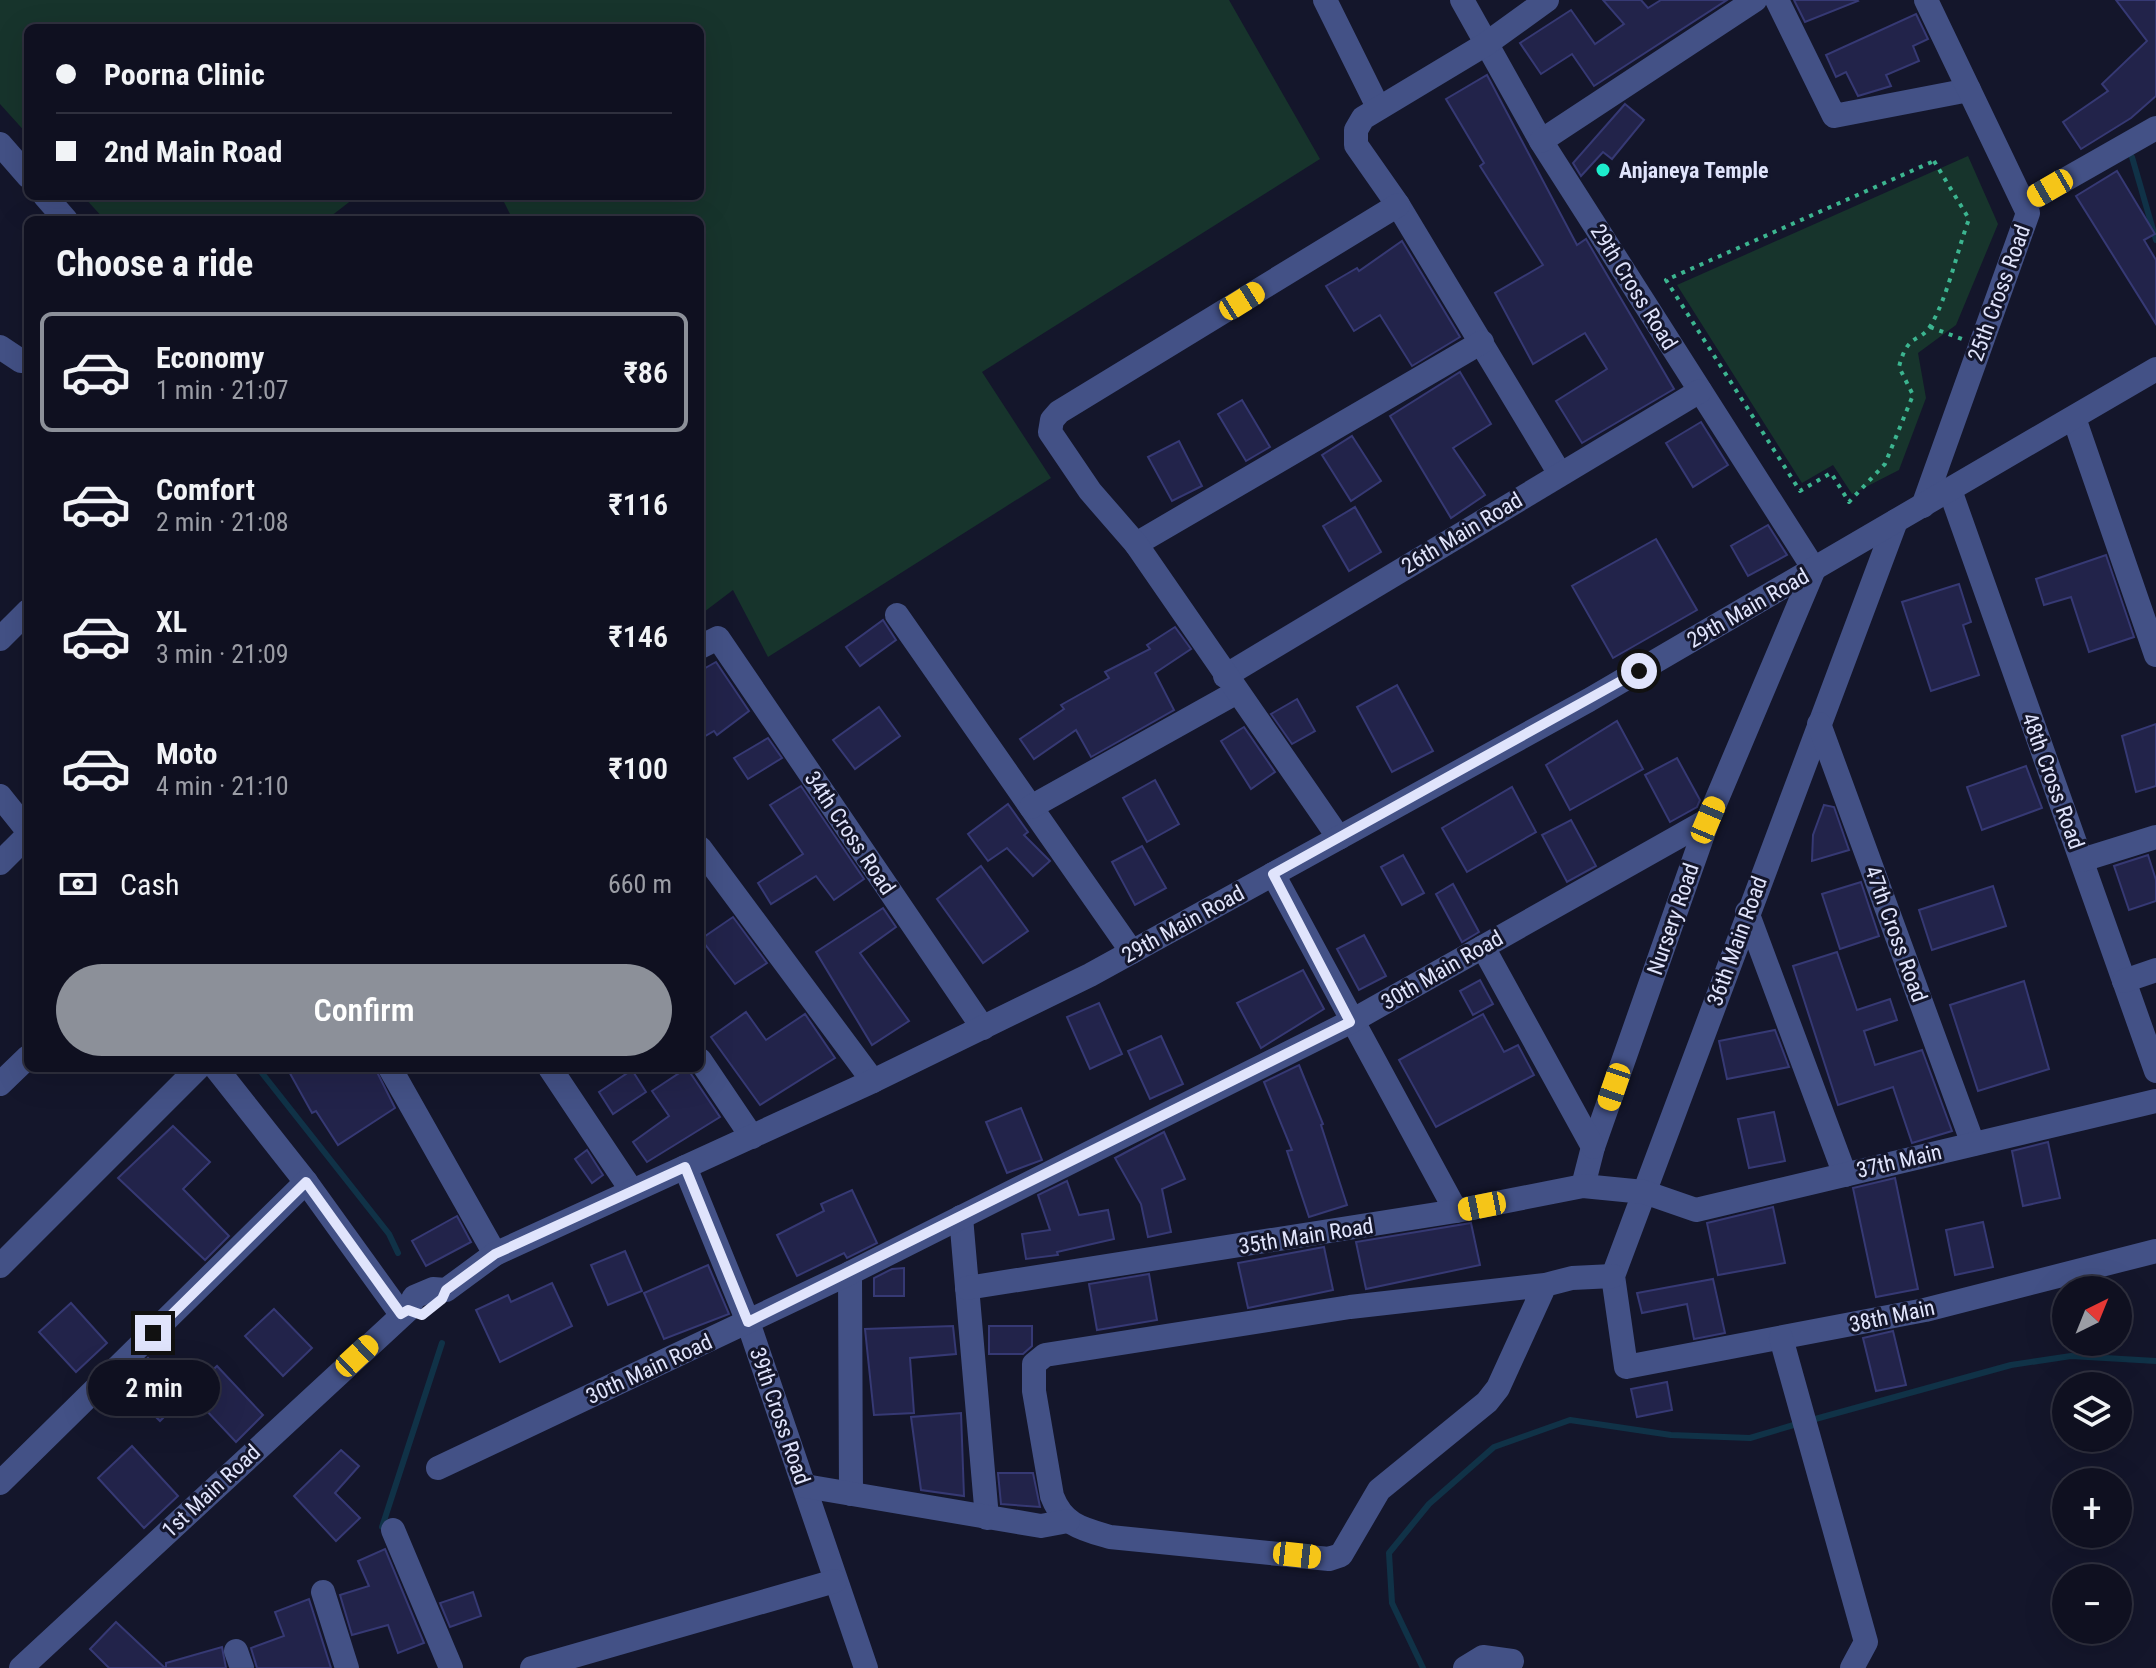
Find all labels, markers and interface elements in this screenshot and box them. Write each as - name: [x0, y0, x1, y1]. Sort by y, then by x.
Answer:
- text: Poorna Clinic: [104, 57, 265, 92]
- text: 2nd Main Road: [104, 134, 282, 169]
- place label: Anjaneya Temple: [1619, 158, 1769, 183]
- marker: Anjaneya Temple: [1594, 161, 1612, 179]
- car: [2023, 166, 2077, 210]
- street label: 29th Cross Road: [1585, 220, 1683, 354]
- street label: 25th Cross Road: [1963, 221, 2035, 365]
- text: Choose a ride: [56, 243, 253, 285]
- car: [1215, 278, 1269, 324]
- icon: car: [60, 336, 132, 408]
- text: Economy: [156, 340, 264, 375]
- text: ₹86: [624, 355, 668, 390]
- text: 1 min · 21:07: [156, 375, 289, 405]
- icon: car: [60, 468, 132, 540]
- text: Comfort: [156, 472, 255, 507]
- text: ₹116: [609, 487, 668, 522]
- street label: 26th Main Road: [1397, 487, 1527, 579]
- text: 2 min · 21:08: [156, 507, 289, 537]
- street label: 29th Main Road: [1683, 563, 1813, 653]
- icon: car: [60, 600, 132, 672]
- text: XL: [156, 604, 187, 639]
- text: ₹146: [609, 619, 668, 654]
- text: 3 min · 21:09: [156, 639, 289, 669]
- route start: [1621, 653, 1657, 689]
- street label: 48th Cross Road: [2017, 709, 2089, 853]
- icon: car: [60, 732, 132, 804]
- text: Moto: [156, 736, 217, 771]
- text: ₹100: [609, 751, 668, 786]
- street label: 34th Cross Road: [800, 767, 900, 899]
- text: 4 min · 21:10: [156, 771, 289, 801]
- car: [1688, 793, 1728, 847]
- street label: Nursery Road: [1642, 860, 1704, 978]
- icon: cash: [56, 862, 100, 906]
- street label: 47th Cross Road: [1860, 862, 1932, 1006]
- text: Cash: [120, 867, 180, 902]
- text: 660 m: [608, 869, 672, 899]
- street label: 36th Main Road: [1702, 873, 1772, 1009]
- street label: 29th Main Road: [1117, 880, 1249, 968]
- street label: 30th Main Road: [1377, 925, 1507, 1015]
- button: Confirm: [56, 964, 672, 1056]
- car: [1595, 1060, 1633, 1114]
- street label: 37th Main: [1854, 1139, 1944, 1183]
- car: [1456, 1190, 1508, 1222]
- street label: 35th Main Road: [1237, 1213, 1375, 1259]
- north arrow: [2052, 1276, 2132, 1356]
- map controls: [2052, 1276, 2132, 1644]
- street label: 38th Main: [1847, 1295, 1937, 1337]
- route end: [135, 1315, 171, 1351]
- street label: 30th Main Road: [582, 1329, 716, 1409]
- car: [331, 1331, 383, 1381]
- street label: 39th Cross Road: [745, 1344, 815, 1488]
- callout: 2 min: [87, 1361, 219, 1417]
- button: layers: [2052, 1372, 2132, 1452]
- text: 2 min: [125, 1373, 183, 1403]
- street label: 1st Main Road: [157, 1439, 265, 1543]
- button: +: [2052, 1468, 2132, 1548]
- car: [1272, 1541, 1322, 1569]
- button: −: [2052, 1564, 2132, 1644]

